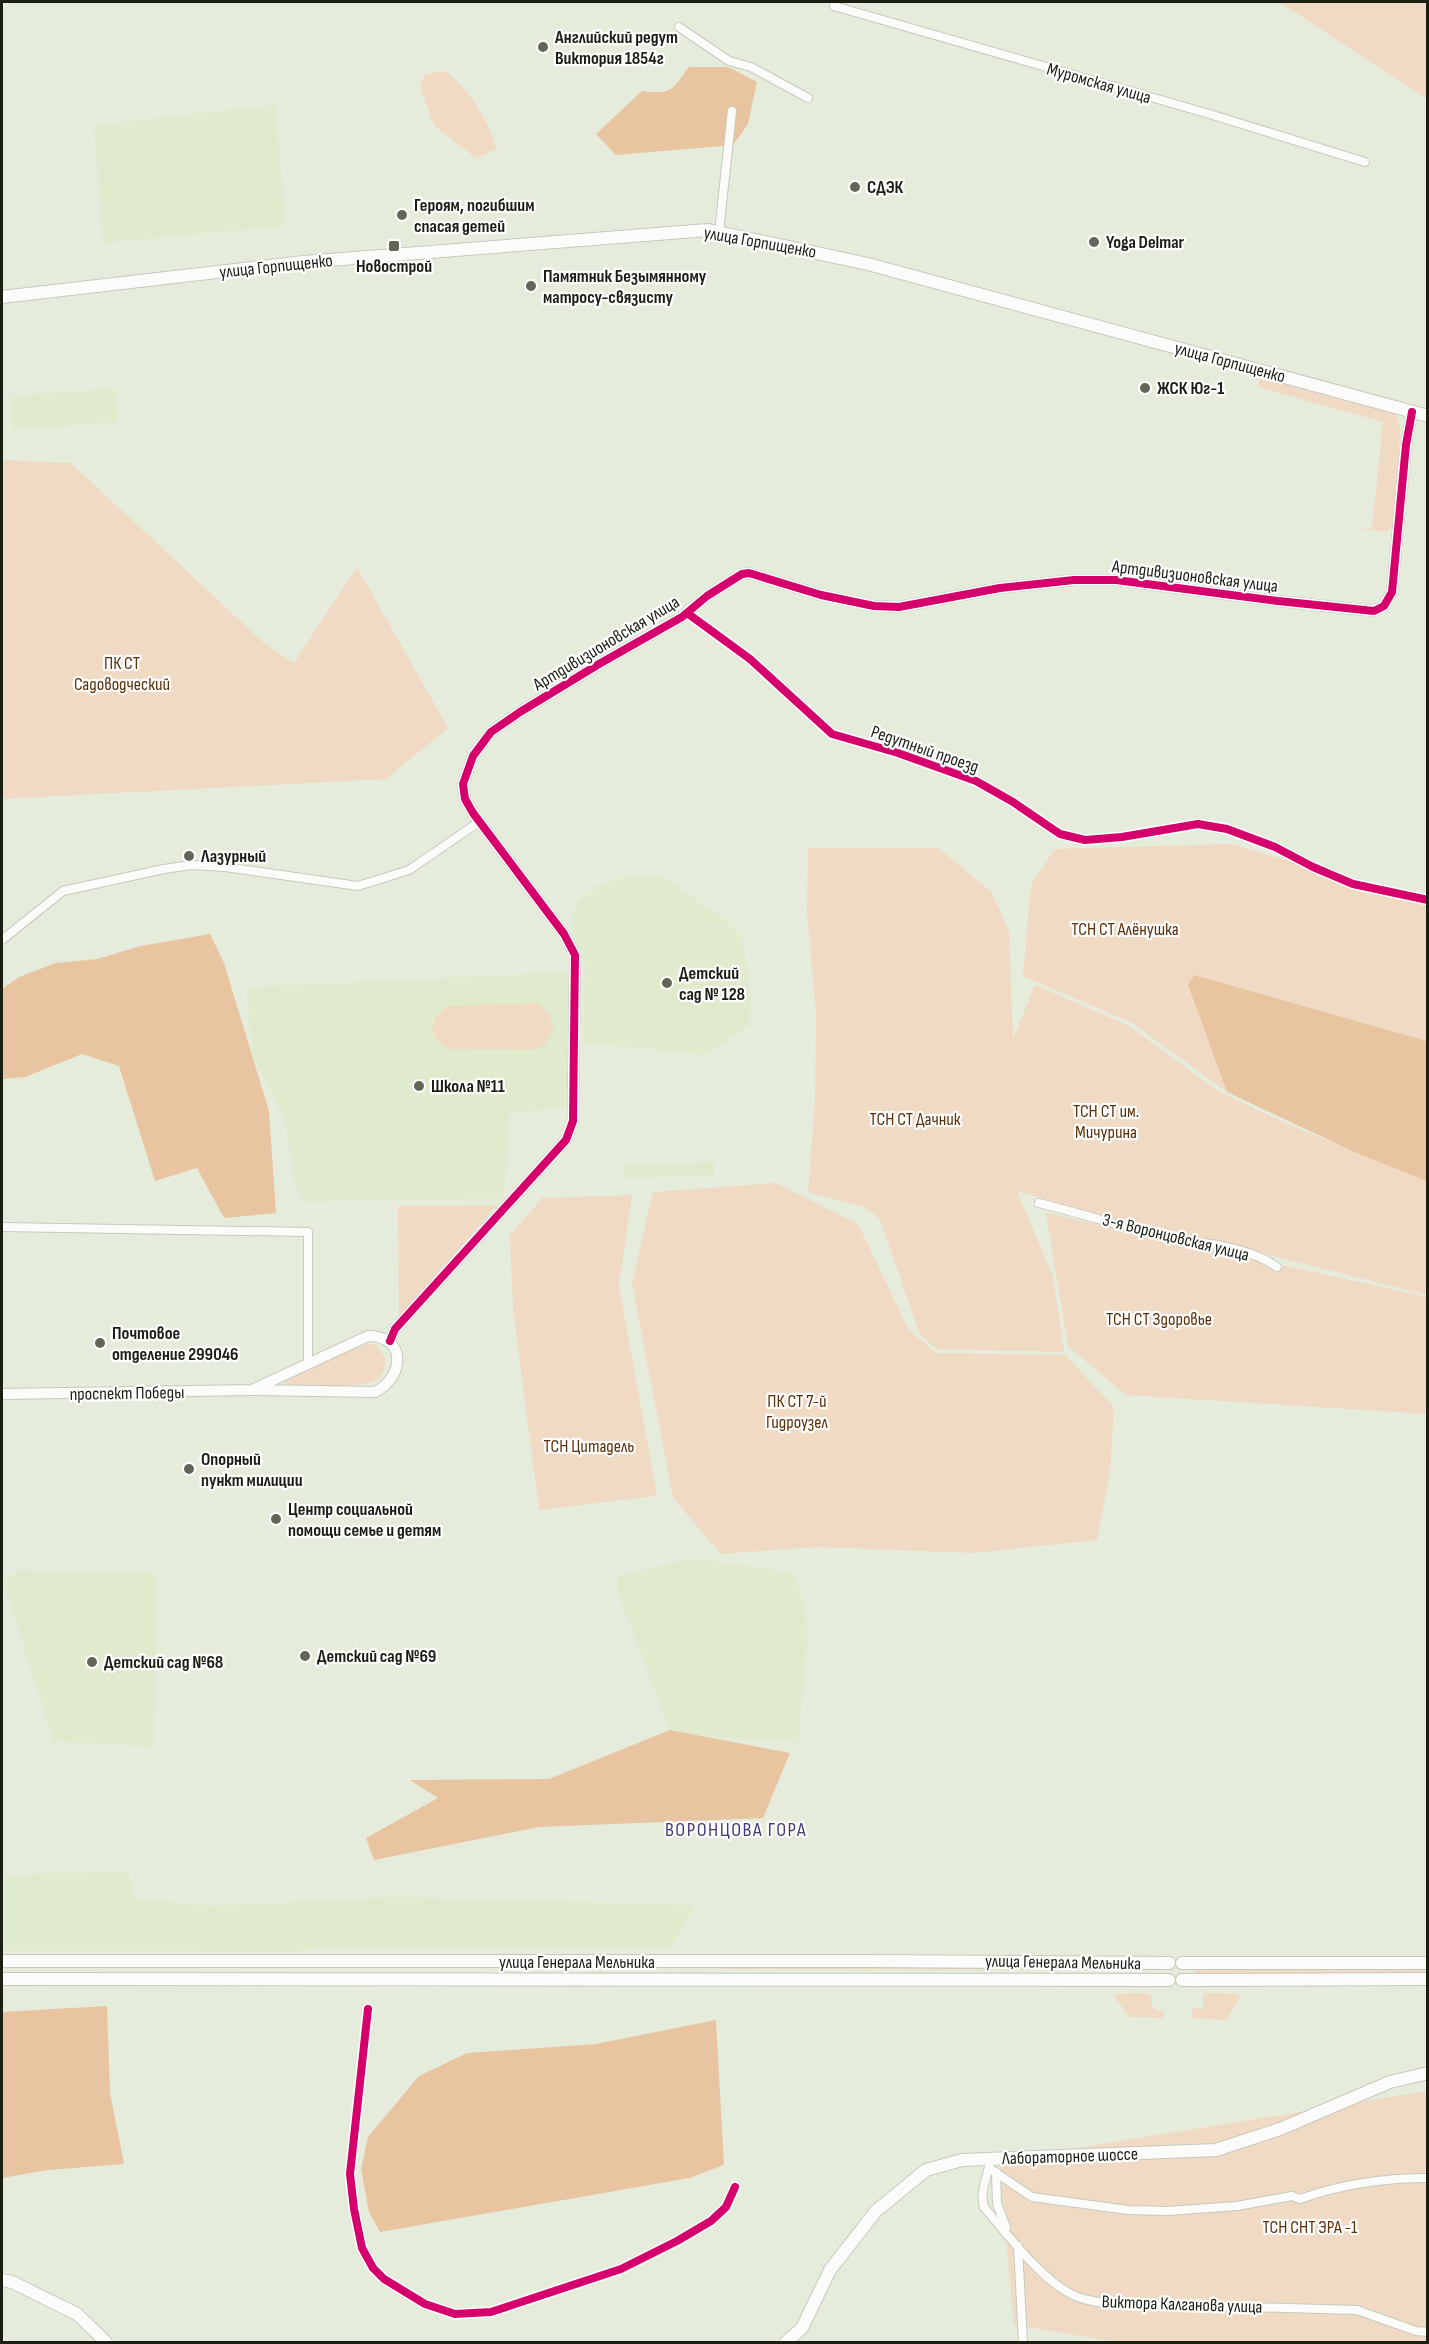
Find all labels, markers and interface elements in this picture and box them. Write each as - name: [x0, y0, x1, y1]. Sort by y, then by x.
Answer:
- place label: Английский редут Виктория 1854г: [554, 27, 678, 69]
- marker: Английский редут Виктория 1854г: [536, 40, 550, 54]
- street label: Муромская улица: [1044, 59, 1153, 108]
- place label: СДЭК: [867, 177, 904, 198]
- marker: СДЭК: [848, 180, 862, 194]
- place label: Героям, погибшим спасая детей: [414, 195, 535, 237]
- marker: Героям, погибшим спасая детей: [395, 208, 409, 222]
- street label: улица Горпищенко: [702, 222, 818, 263]
- place label: Yoga Delmar: [1106, 232, 1185, 253]
- marker: Yoga Delmar: [1087, 235, 1101, 249]
- marker: Новострой: [387, 239, 401, 253]
- street label: улица Горпищенко: [218, 250, 334, 283]
- place label: Новострой: [356, 256, 432, 277]
- place label: Памятник Безымянному матросу-связисту: [543, 266, 707, 308]
- marker: Памятник Безымянному матросу-связисту: [524, 279, 538, 293]
- street label: улица Горпищенко: [1172, 338, 1288, 387]
- place label: ЖСК Юг-1: [1157, 378, 1224, 399]
- marker: ЖСК Юг-1: [1138, 381, 1152, 395]
- street label: Артдивизионовская улица: [1110, 556, 1279, 597]
- street label: Артдивизионовская улица: [528, 591, 683, 696]
- park label: ПК СТ Садоводческий: [74, 653, 170, 695]
- street label: Редутный проезд: [868, 721, 982, 778]
- place label: Лазурный: [200, 846, 266, 867]
- marker: Лазурный: [182, 849, 196, 863]
- park label: ТСН СТ Алёнушка: [1071, 919, 1179, 940]
- place label: Детский сад № 128: [679, 963, 745, 1005]
- marker: Детский сад № 128: [660, 976, 674, 990]
- place label: Школа №11: [431, 1076, 505, 1097]
- marker: Школа №11: [412, 1079, 426, 1093]
- park label: ТСН СТ им. Мичурина: [1073, 1101, 1139, 1143]
- park label: ТСН СТ Дачник: [869, 1109, 961, 1130]
- street label: 3-я Воронцовская улица: [1100, 1209, 1251, 1266]
- park label: ТСН СТ Здоровье: [1106, 1309, 1212, 1330]
- place label: Почтовое отделение 299046: [112, 1323, 239, 1365]
- marker: Почтовое отделение 299046: [93, 1336, 107, 1350]
- street label: проспект Победы: [69, 1382, 185, 1405]
- park label: ПК СТ 7-й Гидроузел: [766, 1391, 829, 1433]
- park label: ТСН Цитадель: [544, 1436, 634, 1457]
- place label: Опорный пункт милиции: [201, 1449, 303, 1491]
- marker: Опорный пункт милиции: [182, 1462, 196, 1476]
- place label: Центр социальной помощи семье и детям: [288, 1499, 441, 1541]
- marker: Центр социальной помощи семье и детям: [269, 1512, 283, 1526]
- place label: Детский сад №69: [317, 1646, 436, 1667]
- marker: Детский сад №69: [298, 1649, 312, 1663]
- place label: Детский сад №68: [104, 1652, 223, 1673]
- marker: Детский сад №68: [85, 1655, 99, 1669]
- district label: ВОРОНЦОВА ГОРА: [665, 1818, 807, 1842]
- street label: улица Генерала Мельника: [985, 1951, 1141, 1974]
- street label: улица Генерала Мельника: [499, 1952, 655, 1973]
- street label: Лабораторное шоссе: [1001, 2144, 1138, 2169]
- park label: ТСН СНТ ЭРА -1: [1263, 2217, 1358, 2238]
- street label: Виктора Калганова улица: [1101, 2291, 1263, 2318]

